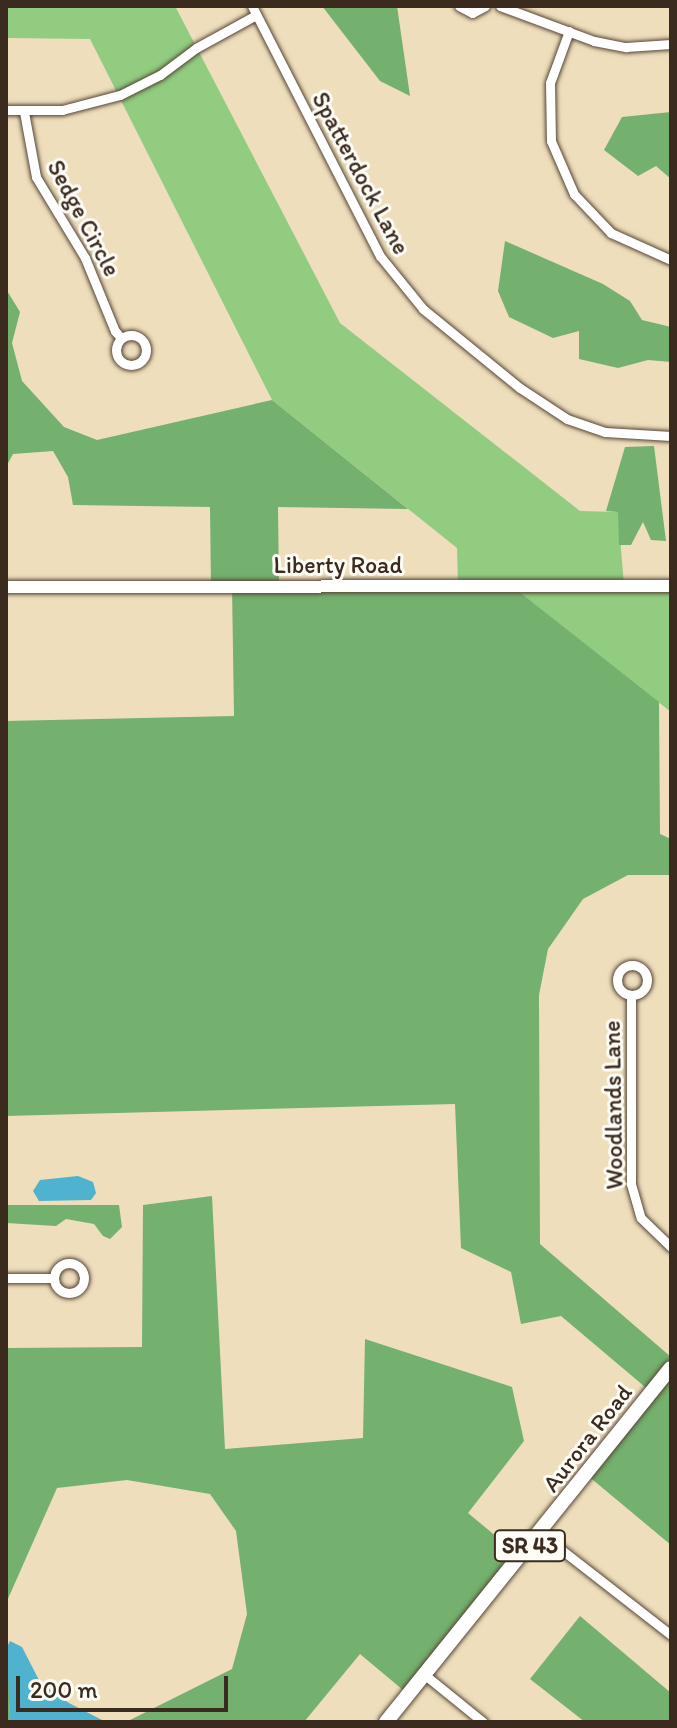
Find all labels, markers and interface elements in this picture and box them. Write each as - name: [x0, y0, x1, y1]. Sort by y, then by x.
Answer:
- street label: Spatterdock Lane: [306, 87, 416, 259]
- street label: Sedge Circle: [41, 155, 127, 281]
- street label: Liberty Road: [274, 551, 402, 579]
- street label: Woodlands Lane: [597, 1020, 629, 1190]
- street label: Aurora Road: [536, 1378, 638, 1498]
- road number: SR 43: [492, 1528, 568, 1564]
- scale bar: [20, 1660, 232, 1710]
- text: 200 m: [30, 1675, 98, 1704]

